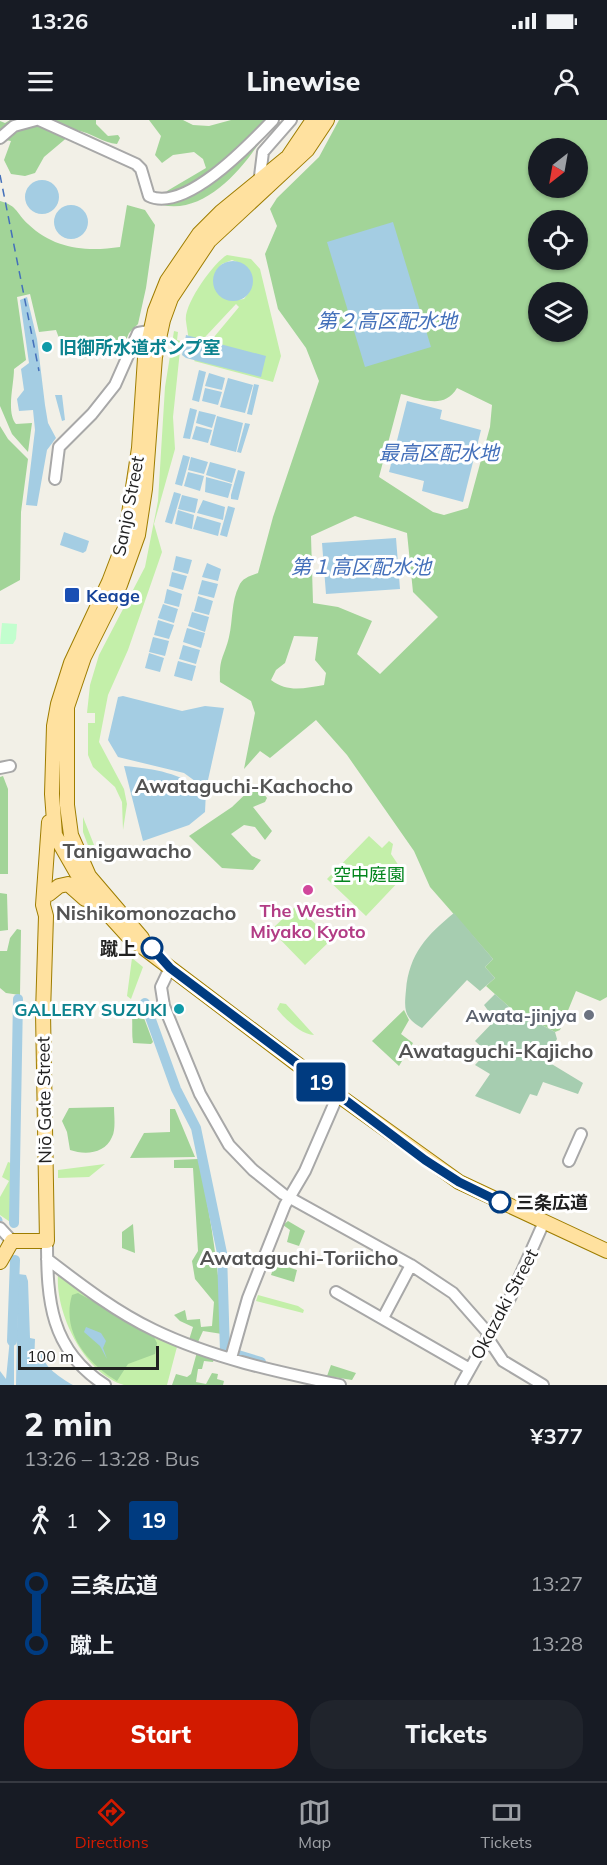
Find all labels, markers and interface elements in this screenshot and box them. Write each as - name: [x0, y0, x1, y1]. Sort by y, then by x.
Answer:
- text: 13:26: [30, 7, 88, 35]
- text: Linewise: [247, 64, 360, 98]
- icon: menu: [24, 65, 57, 98]
- icon: person: [550, 65, 583, 98]
- north arrow: [528, 138, 588, 198]
- map controls: [528, 138, 588, 342]
- button: locate: [528, 210, 588, 270]
- button: layers: [528, 282, 588, 342]
- water label: 第２高区配水地: [317, 308, 459, 333]
- place label: 旧御所水道ポンプ室: [59, 336, 220, 359]
- marker: 旧御所水道ポンプ室: [40, 340, 54, 354]
- water label: 最高区配水地: [379, 440, 501, 465]
- street label: Sanjo Street: [107, 454, 149, 558]
- water label: 第１高区配水池: [291, 554, 433, 579]
- place label: Keage: [86, 584, 140, 607]
- marker: Keage: [63, 586, 81, 604]
- district label: Awataguchi-Kachocho: [135, 773, 353, 798]
- district label: Tanigawacho: [62, 838, 192, 863]
- park label: 空中庭園: [333, 863, 405, 886]
- marker: The Westin Miyako Kyoto: [301, 883, 315, 897]
- place label: The Westin Miyako Kyoto: [250, 899, 366, 943]
- district label: Nishikomonozacho: [56, 900, 236, 925]
- place label: 蹴上: [100, 937, 136, 960]
- marker: 蹴上: [141, 937, 163, 959]
- place label: GALLERY SUZUKI: [14, 998, 167, 1021]
- marker: GALLERY SUZUKI: [172, 1002, 186, 1016]
- place label: Awata-jinjya: [466, 1004, 577, 1027]
- marker: Awata-jinjya: [582, 1008, 596, 1022]
- street label: Niō Gate Street: [31, 1036, 57, 1164]
- district label: Awataguchi-Kajicho: [399, 1038, 594, 1063]
- line badge: 19: [294, 1062, 348, 1102]
- text: 19: [308, 1069, 334, 1095]
- marker: 三条広道: [489, 1191, 511, 1213]
- place label: 三条広道: [516, 1191, 588, 1214]
- district label: Awataguchi-Toriicho: [200, 1245, 399, 1270]
- street label: Okazaki Street: [465, 1245, 543, 1363]
- scale bar: [18, 1343, 159, 1370]
- text: 100 m: [27, 1346, 74, 1366]
- text: 2 min: [24, 1403, 112, 1444]
- text: ¥377: [530, 1422, 583, 1450]
- text: 13:26 – 13:28 · Bus: [24, 1446, 200, 1471]
- icon: walk: [24, 1504, 57, 1537]
- icon: forward: [87, 1504, 120, 1537]
- text: 19: [141, 1507, 166, 1533]
- text: 1: [66, 1508, 78, 1533]
- text: 三条広道: [70, 1571, 158, 1599]
- text: 13:27: [530, 1571, 583, 1596]
- text: 蹴上: [70, 1631, 114, 1659]
- text: 13:28: [530, 1631, 583, 1656]
- button: Start: [24, 1700, 298, 1769]
- button: Tickets: [310, 1700, 583, 1769]
- tab: Directions: [75, 1796, 149, 1852]
- tab: Map: [298, 1796, 331, 1852]
- tab: Tickets: [481, 1796, 532, 1852]

